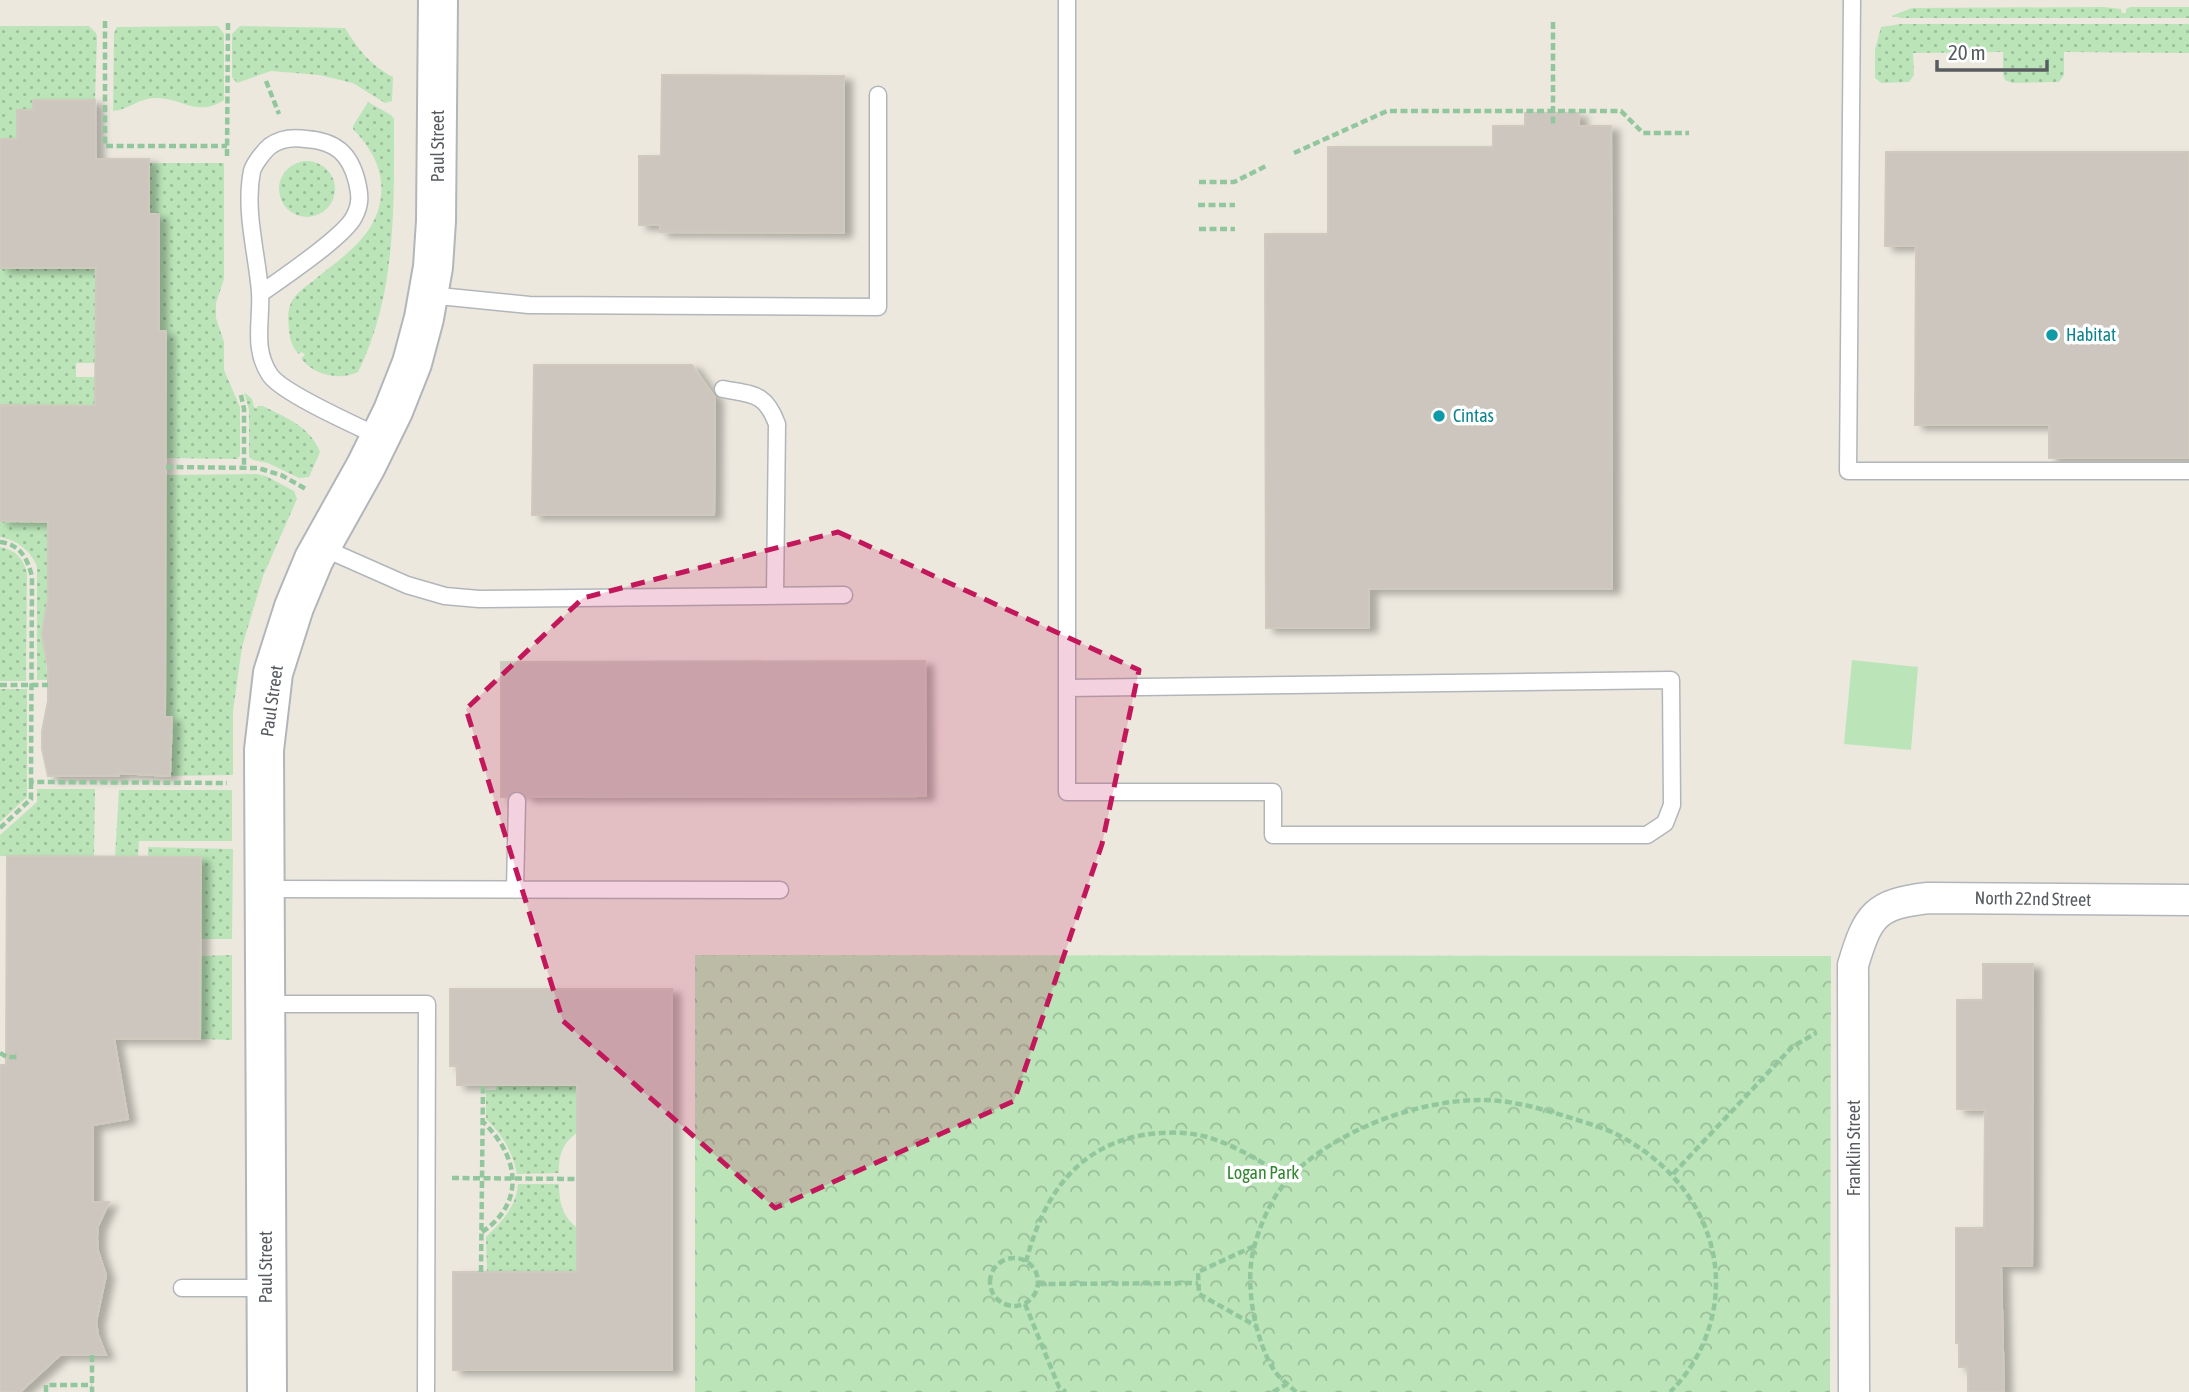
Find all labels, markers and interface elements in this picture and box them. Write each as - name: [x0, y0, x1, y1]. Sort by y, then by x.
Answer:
- scale bar: [1937, 28, 2047, 72]
- text: 20 m: [1948, 40, 1986, 64]
- street label: Paul Street: [427, 110, 448, 182]
- place label: Habitat: [2066, 324, 2116, 345]
- marker: Habitat: [2044, 327, 2060, 343]
- place label: Cintas: [1453, 405, 1494, 426]
- marker: Cintas: [1431, 408, 1447, 424]
- street label: Paul Street: [256, 664, 287, 738]
- street label: North 22nd Street: [1974, 887, 2092, 910]
- street label: Franklin Street: [1843, 1100, 1864, 1196]
- park label: Logan Park: [1227, 1162, 1299, 1183]
- street label: Paul Street: [255, 1231, 276, 1303]

